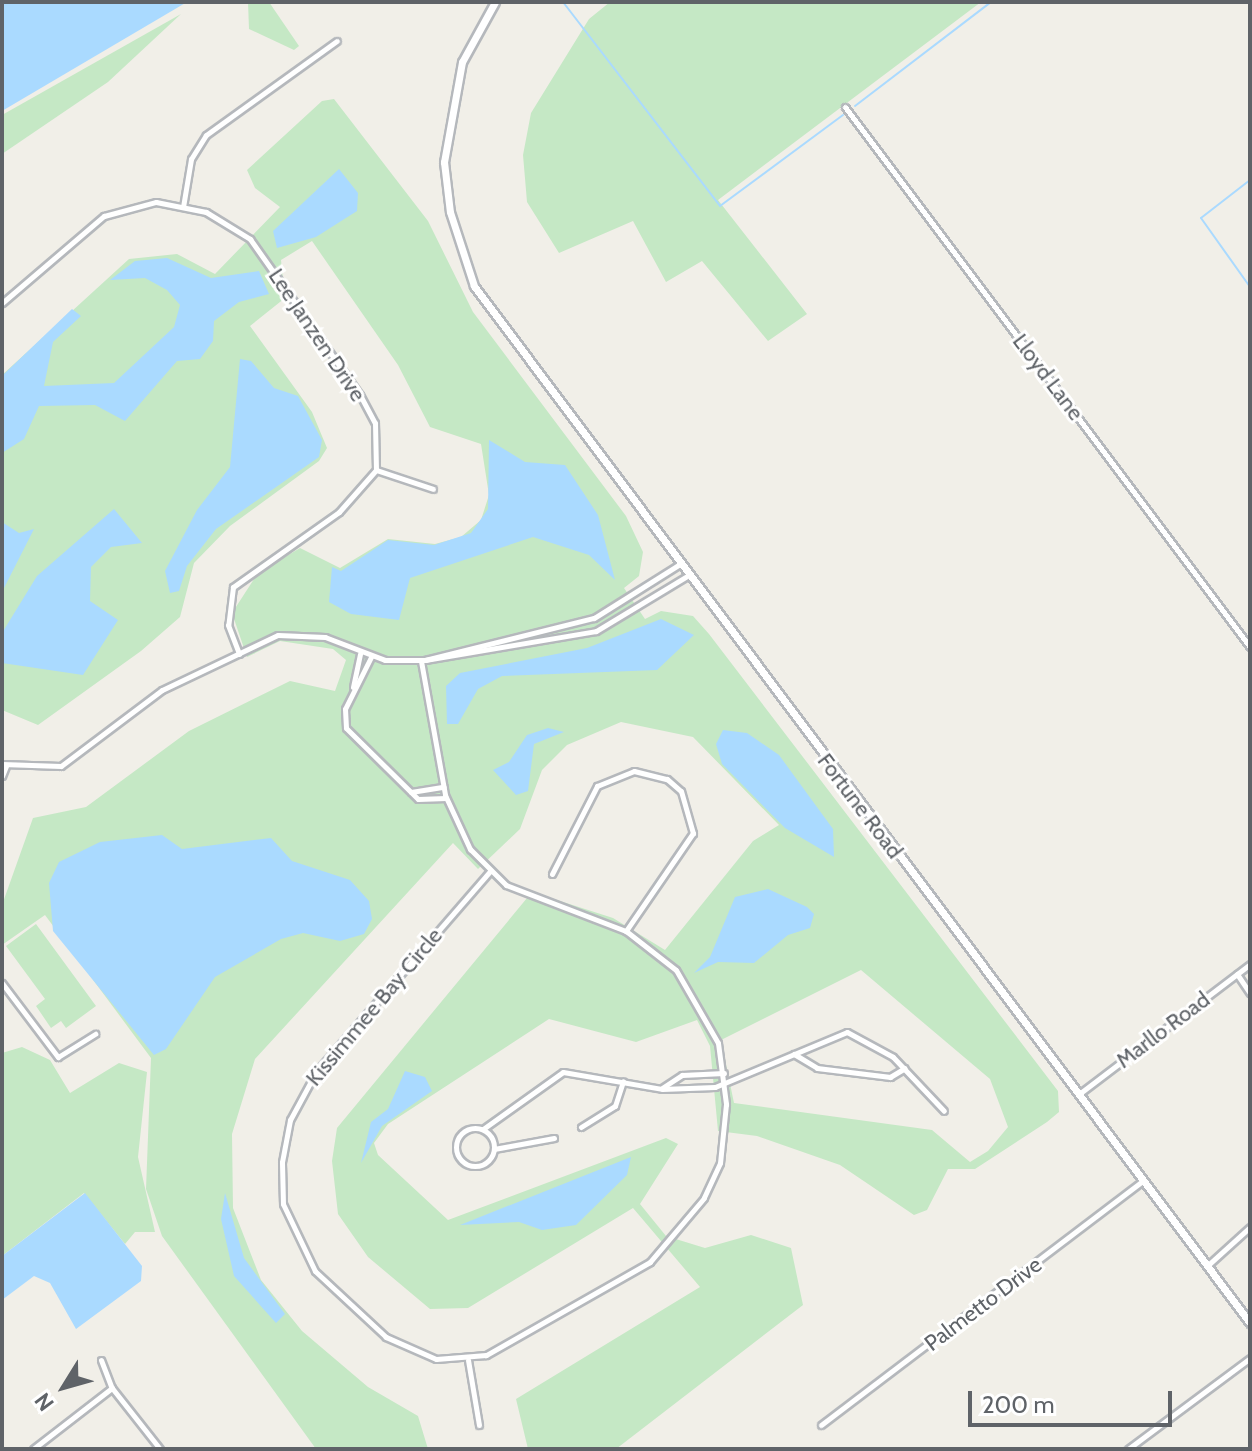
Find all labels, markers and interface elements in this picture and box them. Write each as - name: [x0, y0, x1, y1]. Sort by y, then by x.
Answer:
- street label: Lee Janzen Drive: [263, 264, 371, 406]
- street label: Lloyd Lane: [1007, 329, 1089, 425]
- street label: Fortune Road: [812, 748, 908, 864]
- street label: Kissimmee Bay Circle: [300, 923, 448, 1091]
- street label: Marllo Road: [1111, 986, 1215, 1074]
- street label: Palmetto Drive: [919, 1251, 1047, 1357]
- north arrow: [24, 1347, 104, 1427]
- scale bar: [972, 1375, 1176, 1425]
- text: N: [29, 1387, 60, 1416]
- text: 200 m: [982, 1390, 1055, 1419]

